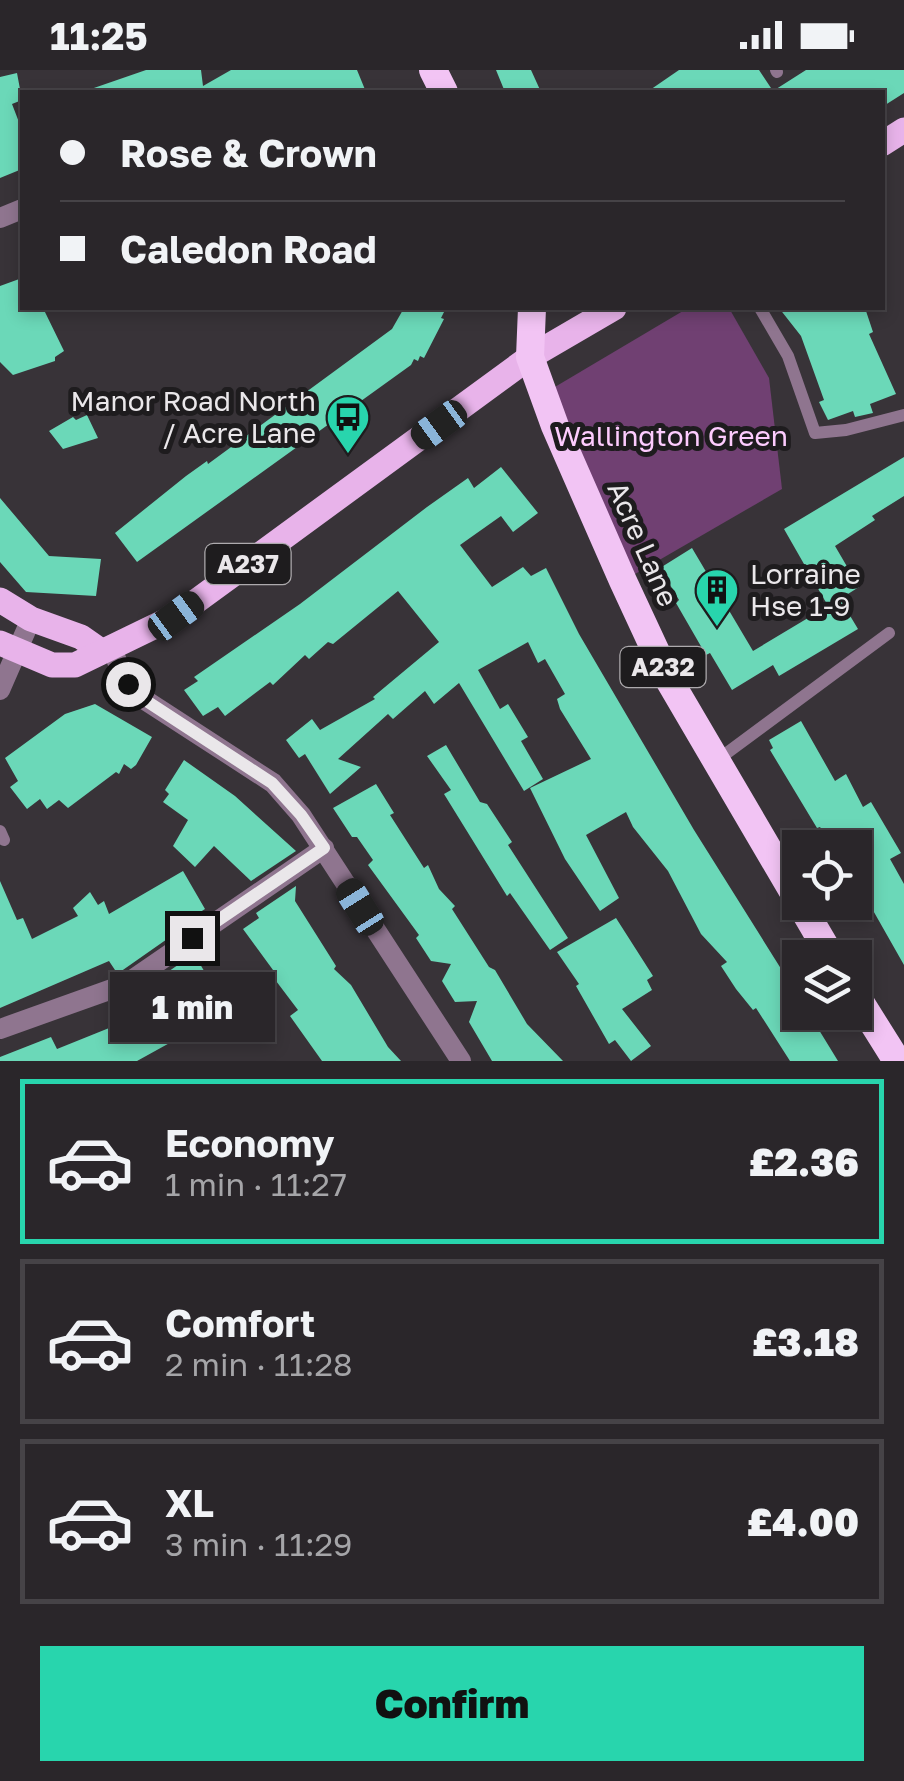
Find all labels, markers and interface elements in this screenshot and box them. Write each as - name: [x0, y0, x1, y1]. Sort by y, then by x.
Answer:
- text: 11:25: [50, 13, 148, 58]
- text: Rose & Crown: [120, 130, 377, 175]
- text: Caledon Road: [120, 226, 377, 271]
- place label: Manor Road North / Acre Lane: [71, 384, 316, 449]
- bus stop icon: Manor Road North / Acre Lane: [325, 394, 371, 455]
- car: [406, 395, 472, 455]
- park label: Wallington Green: [554, 419, 788, 452]
- street label: Acre Lane: [601, 476, 686, 611]
- road number: A237: [206, 544, 290, 584]
- place label: Lorraine Hse 1-9: [750, 557, 861, 622]
- building icon: Lorraine Hse 1-9: [694, 567, 740, 628]
- car: [143, 586, 209, 646]
- road number: A232: [620, 647, 706, 687]
- route start: [106, 662, 151, 707]
- map controls: [782, 830, 872, 1030]
- button: locate: [782, 830, 872, 920]
- car: [331, 874, 389, 940]
- route end: [170, 916, 215, 961]
- button: layers: [782, 940, 872, 1030]
- callout: 1 min: [110, 973, 274, 1043]
- text: 1 min: [152, 988, 233, 1026]
- icon: car: [45, 1117, 135, 1207]
- text: Economy: [165, 1120, 334, 1165]
- text: £2.36: [749, 1139, 859, 1184]
- text: 1 min · 11:27: [165, 1165, 347, 1203]
- icon: car: [45, 1297, 135, 1387]
- text: Comfort: [165, 1300, 315, 1345]
- text: £3.18: [752, 1319, 859, 1364]
- text: 2 min · 11:28: [165, 1345, 352, 1383]
- icon: car: [45, 1477, 135, 1567]
- text: XL: [165, 1480, 214, 1525]
- text: £4.00: [747, 1499, 859, 1544]
- text: 3 min · 11:29: [165, 1525, 352, 1563]
- button: Confirm: [40, 1646, 864, 1761]

